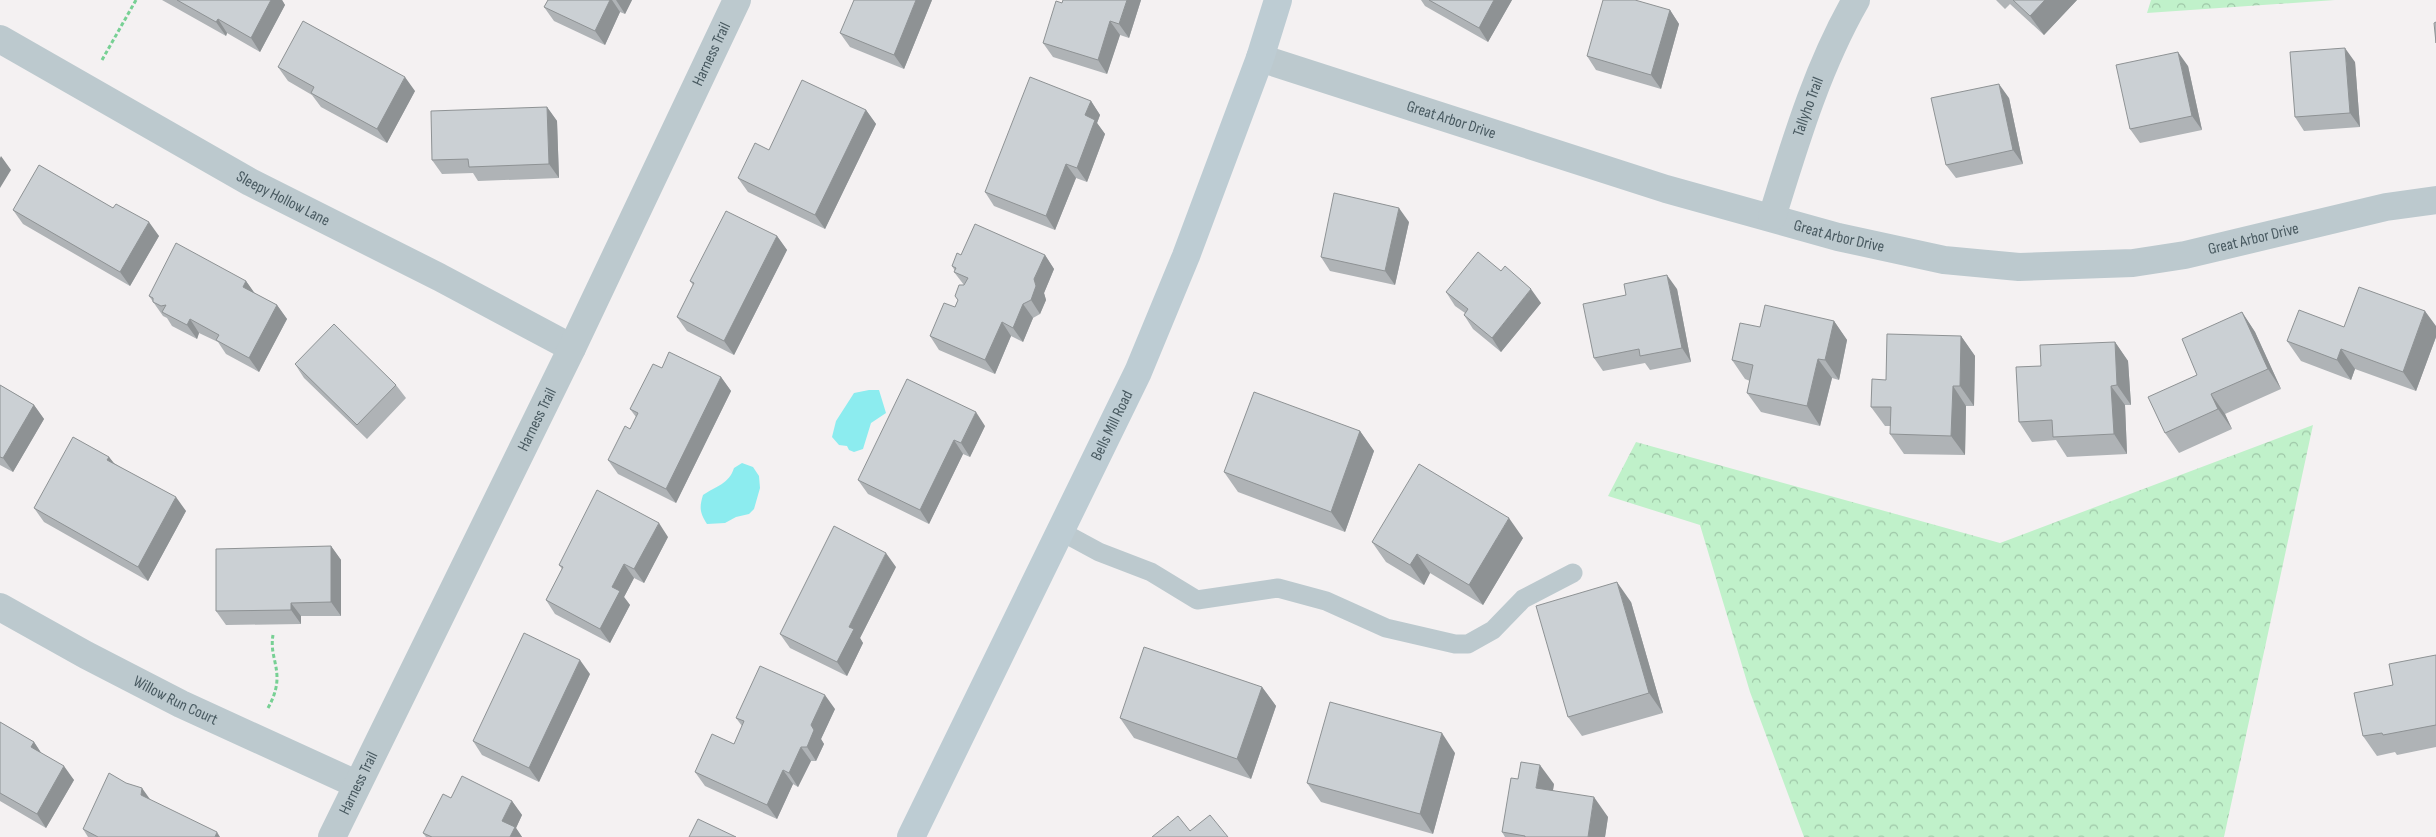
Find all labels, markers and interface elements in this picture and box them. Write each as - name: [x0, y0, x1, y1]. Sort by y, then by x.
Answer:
- street label: Harness Trail: [688, 19, 734, 89]
- street label: Tallyho Trail: [1789, 74, 1828, 139]
- street label: Great Arbor Drive: [1404, 96, 1498, 143]
- street label: Sleepy Hollow Lane: [233, 167, 333, 230]
- street label: Great Arbor Drive: [1792, 216, 1886, 256]
- street label: Great Arbor Drive: [2206, 219, 2301, 259]
- street label: Harness Trail: [513, 385, 560, 454]
- street label: Bells Mill Road: [1087, 387, 1137, 464]
- street label: Willow Run Court: [130, 672, 221, 729]
- street label: Harness Trail: [335, 748, 382, 818]

